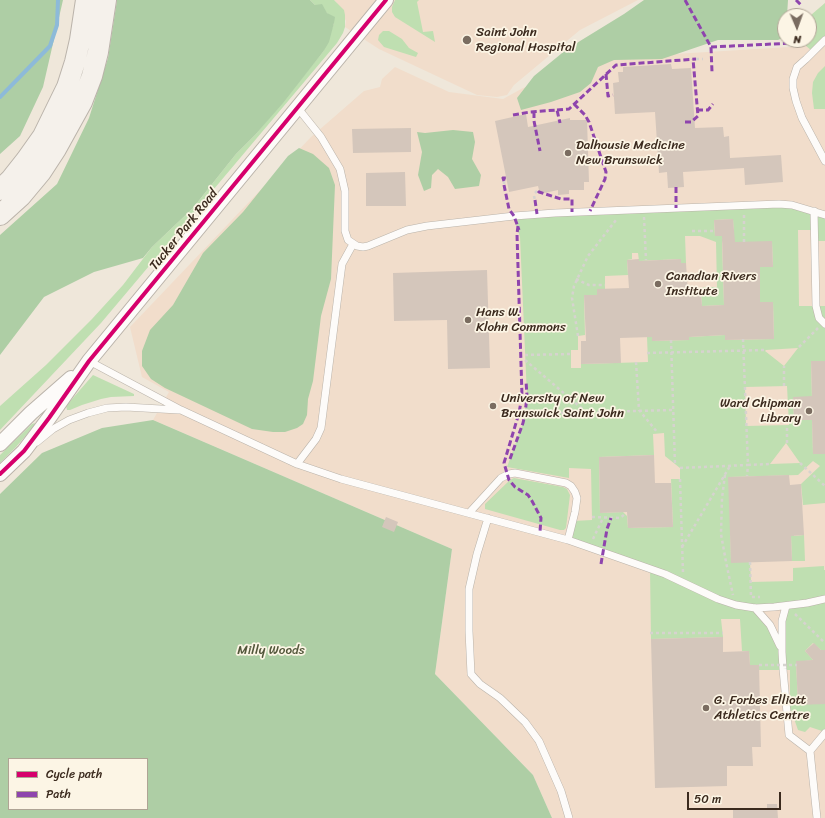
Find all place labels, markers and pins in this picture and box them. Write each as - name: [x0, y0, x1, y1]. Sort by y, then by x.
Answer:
- place label: Saint John Regional Hospital: [476, 25, 575, 56]
- marker: Saint John Regional Hospital: [461, 34, 473, 46]
- place label: Dalhousie Medicine New Brunswick: [576, 138, 685, 169]
- marker: Dalhousie Medicine New Brunswick: [563, 148, 573, 158]
- place label: Canadian Rivers Institute: [666, 269, 756, 300]
- marker: Canadian Rivers Institute: [653, 279, 663, 289]
- place label: Hans W. Klohn Commons: [476, 305, 566, 336]
- marker: Hans W. Klohn Commons: [463, 315, 473, 325]
- place label: University of New Brunswick Saint John: [501, 391, 624, 422]
- place label: Ward Chipman Library: [720, 396, 801, 427]
- marker: University of New Brunswick Saint John: [488, 401, 498, 411]
- marker: Ward Chipman Library: [804, 406, 814, 416]
- place label: G. Forbes Elliott Athletics Centre: [714, 693, 809, 724]
- marker: G. Forbes Elliott Athletics Centre: [701, 703, 711, 713]

